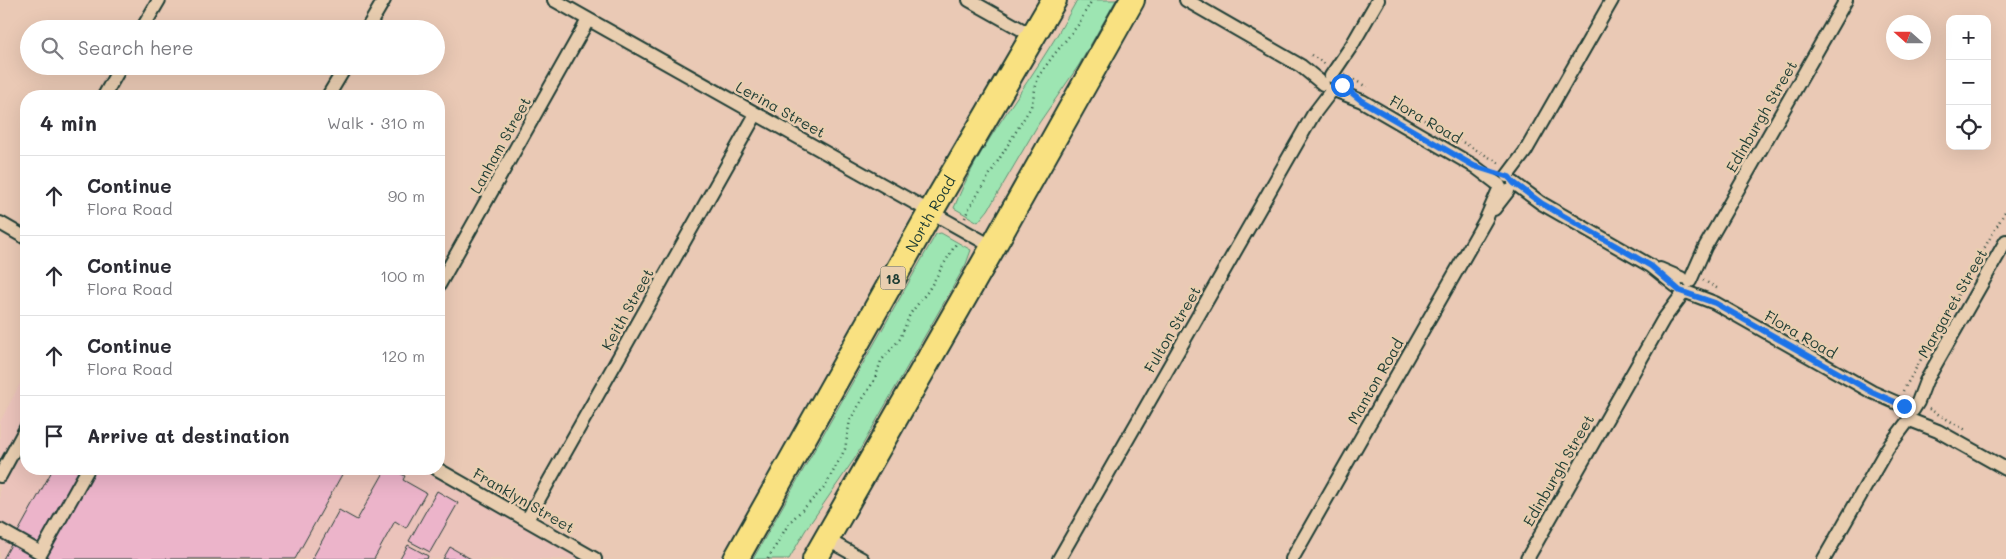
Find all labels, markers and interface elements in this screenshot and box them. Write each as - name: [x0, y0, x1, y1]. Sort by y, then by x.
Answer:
- north arrow: [1886, 15, 1931, 60]
- map controls: [1946, 15, 1991, 150]
- button: +: [1946, 15, 1991, 60]
- search box: [20, 20, 445, 75]
- icon: search: [38, 34, 66, 62]
- text: Search here: [78, 35, 194, 60]
- street label: Edinburgh Street: [1721, 56, 1801, 176]
- button: −: [1946, 60, 1991, 105]
- route start: [1331, 74, 1354, 97]
- street label: Lerina Street: [733, 76, 829, 142]
- street label: Flora Road: [1386, 90, 1466, 148]
- street label: Lanham Street: [465, 93, 535, 197]
- button: locate: [1946, 105, 1991, 150]
- text: 4 min: [40, 109, 97, 136]
- text: Walk · 310 m: [327, 112, 425, 133]
- street label: North Road: [900, 172, 960, 255]
- text: Continue: [87, 173, 172, 198]
- icon: ahead: [40, 182, 68, 210]
- text: 90 m: [388, 185, 425, 206]
- text: Flora Road: [87, 198, 172, 219]
- street label: Margaret Street: [1913, 245, 1991, 361]
- text: Continue: [87, 253, 172, 278]
- icon: ahead: [40, 262, 68, 290]
- text: 100 m: [380, 265, 425, 286]
- street label: Keith Street: [596, 265, 658, 353]
- road number: 18: [880, 266, 906, 290]
- text: Flora Road: [87, 278, 172, 299]
- street label: Fulton Street: [1139, 282, 1205, 376]
- street label: Flora Road: [1761, 305, 1841, 363]
- text: Continue: [87, 333, 172, 358]
- street label: Manton Road: [1342, 335, 1408, 427]
- icon: ahead: [40, 342, 68, 370]
- text: 120 m: [381, 345, 425, 366]
- text: Flora Road: [87, 358, 172, 379]
- route end: [1893, 395, 1916, 418]
- street label: Edinburgh Street: [1518, 410, 1598, 530]
- icon: arrive: [40, 422, 68, 450]
- text: Arrive at destination: [87, 423, 290, 448]
- street label: Franklyn Street: [470, 463, 578, 537]

